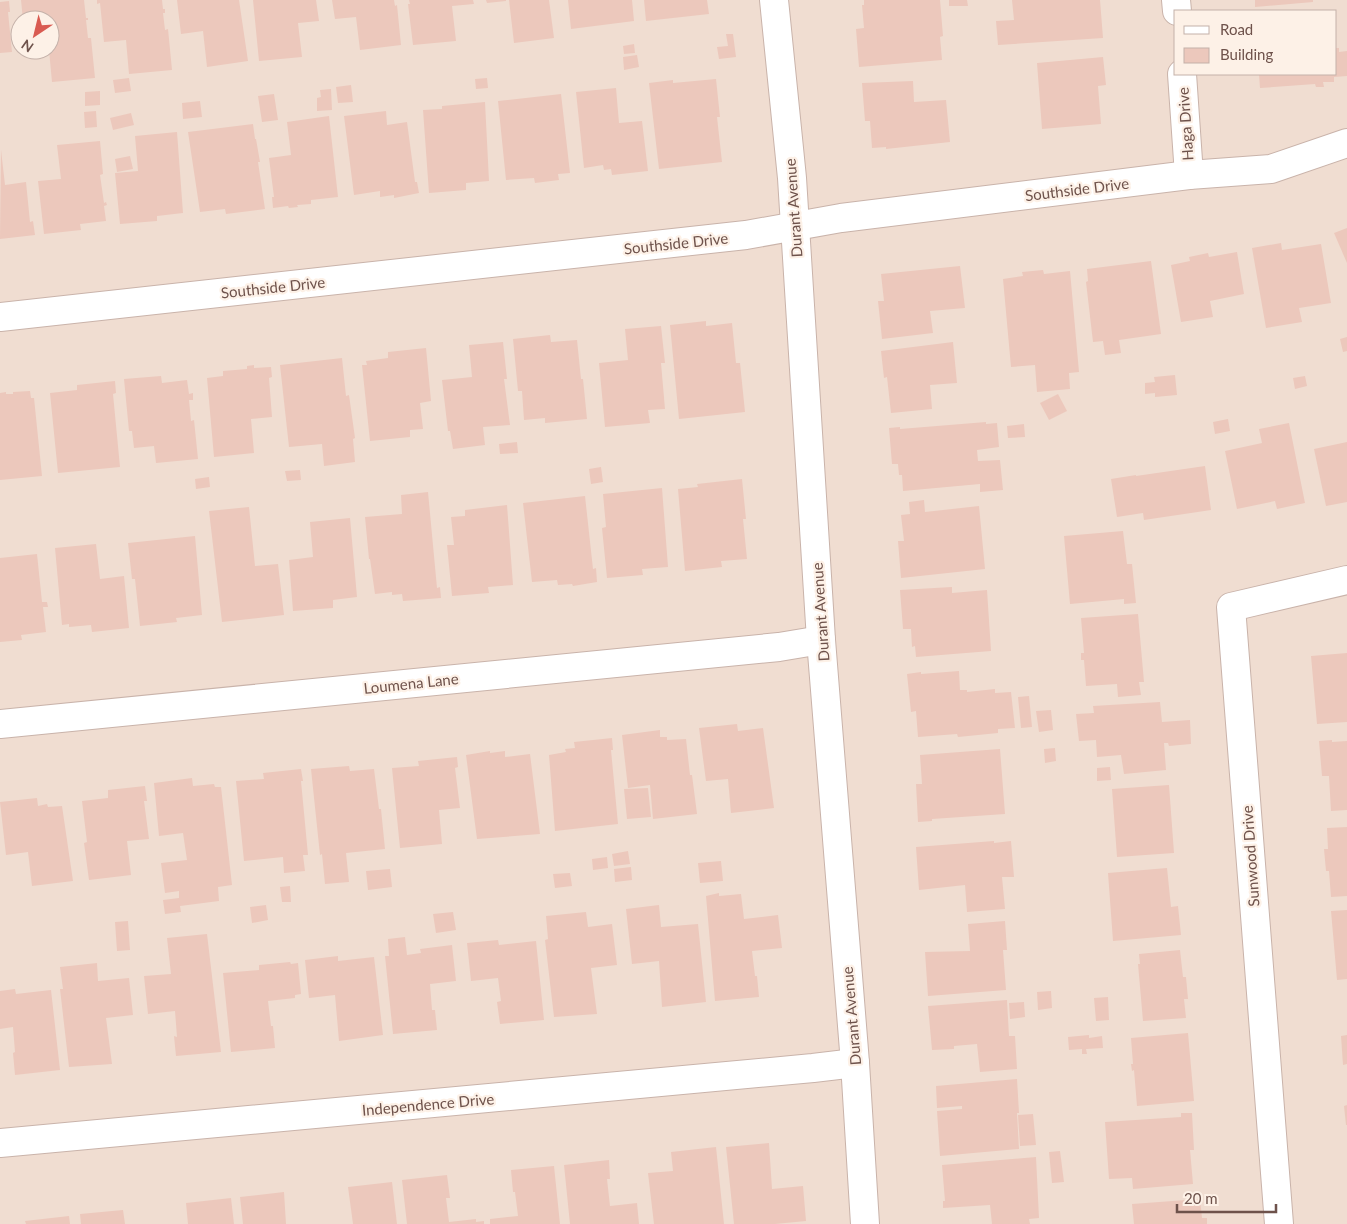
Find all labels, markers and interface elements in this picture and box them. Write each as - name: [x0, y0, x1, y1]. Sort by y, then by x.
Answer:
- north arrow: [10, 10, 60, 60]
- legend: [1174, 10, 1337, 75]
- text: Road: [1220, 20, 1253, 38]
- text: N: [18, 36, 37, 56]
- text: Building: [1220, 45, 1273, 63]
- street label: Haga Drive: [1173, 87, 1197, 161]
- street label: Durant Avenue: [781, 158, 805, 258]
- street label: Southside Drive: [1024, 174, 1130, 204]
- street label: Southside Drive: [623, 229, 729, 257]
- street label: Southside Drive: [220, 273, 326, 301]
- street label: Durant Avenue: [808, 562, 832, 662]
- street label: Loumena Lane: [363, 669, 459, 697]
- street label: Sunwood Drive: [1237, 805, 1263, 907]
- street label: Durant Avenue: [838, 966, 864, 1066]
- street label: Independence Drive: [361, 1089, 495, 1119]
- scale bar: [1177, 1182, 1276, 1214]
- text: 20 m: [1184, 1189, 1218, 1207]

